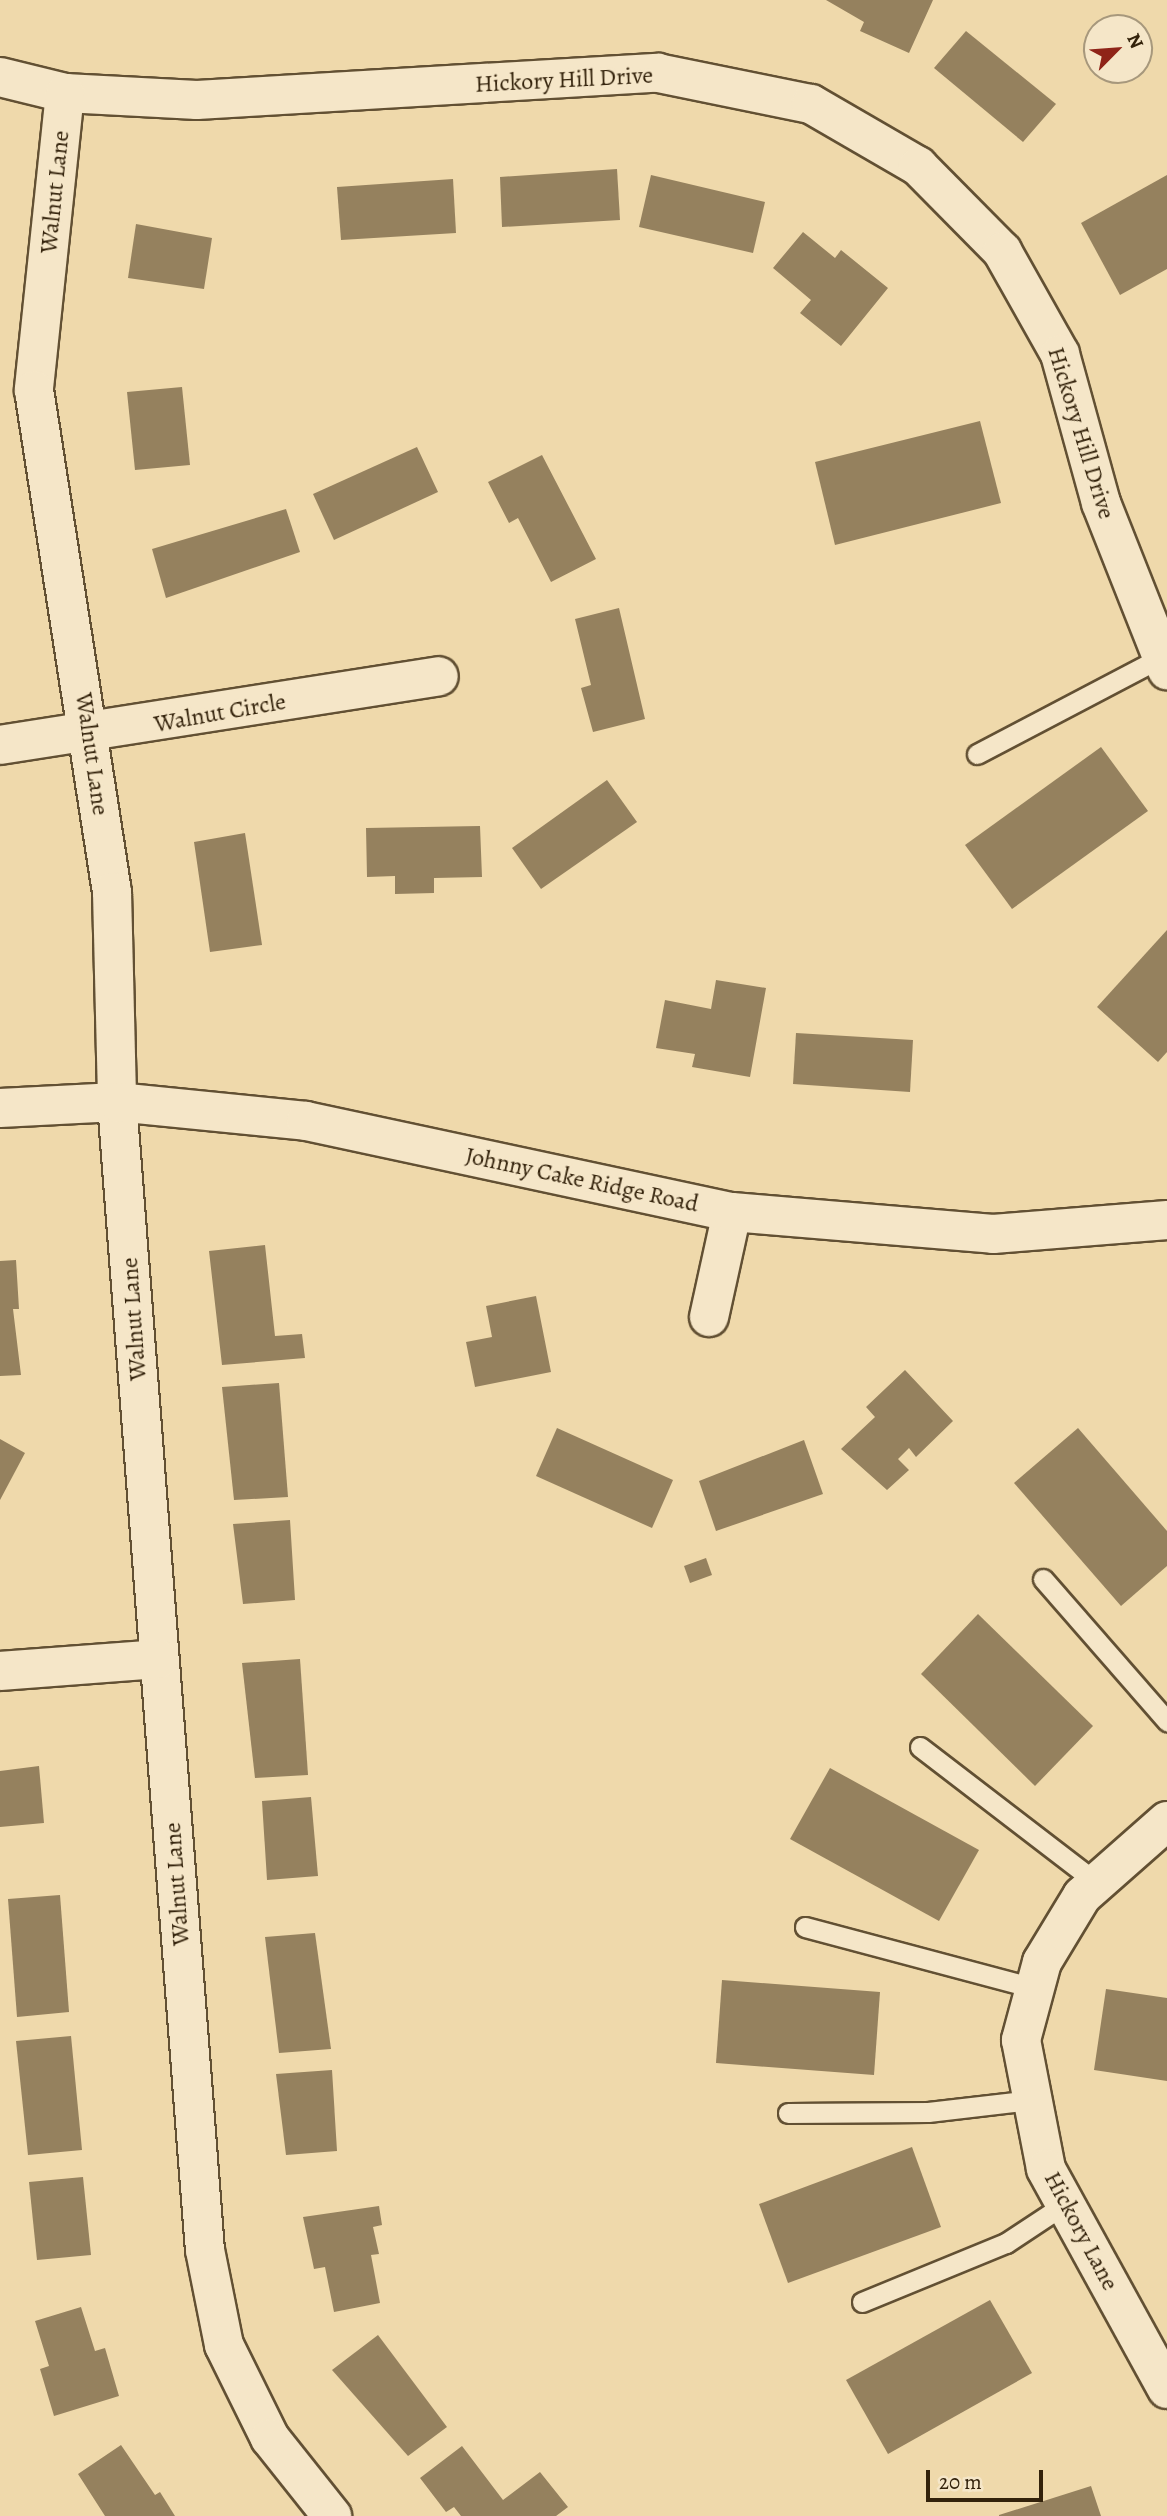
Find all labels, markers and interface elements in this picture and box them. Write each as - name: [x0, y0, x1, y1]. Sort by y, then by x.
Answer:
- north arrow: [1083, 14, 1153, 84]
- text: N: [1121, 29, 1150, 53]
- street label: Hickory Hill Drive: [474, 61, 654, 99]
- street label: Walnut Lane: [34, 129, 76, 255]
- street label: Hickory Hill Drive: [1041, 344, 1121, 522]
- street label: Walnut Circle: [152, 687, 288, 739]
- street label: Walnut Lane: [69, 691, 115, 817]
- street label: Johnny Cake Ridge Road: [463, 1141, 701, 1219]
- street label: Walnut Lane: [115, 1256, 153, 1382]
- street label: Walnut Lane: [158, 1821, 196, 1947]
- street label: Hickory Lane: [1038, 2167, 1124, 2295]
- scale bar: [929, 2456, 1046, 2500]
- text: 20 m: [939, 2468, 982, 2496]

